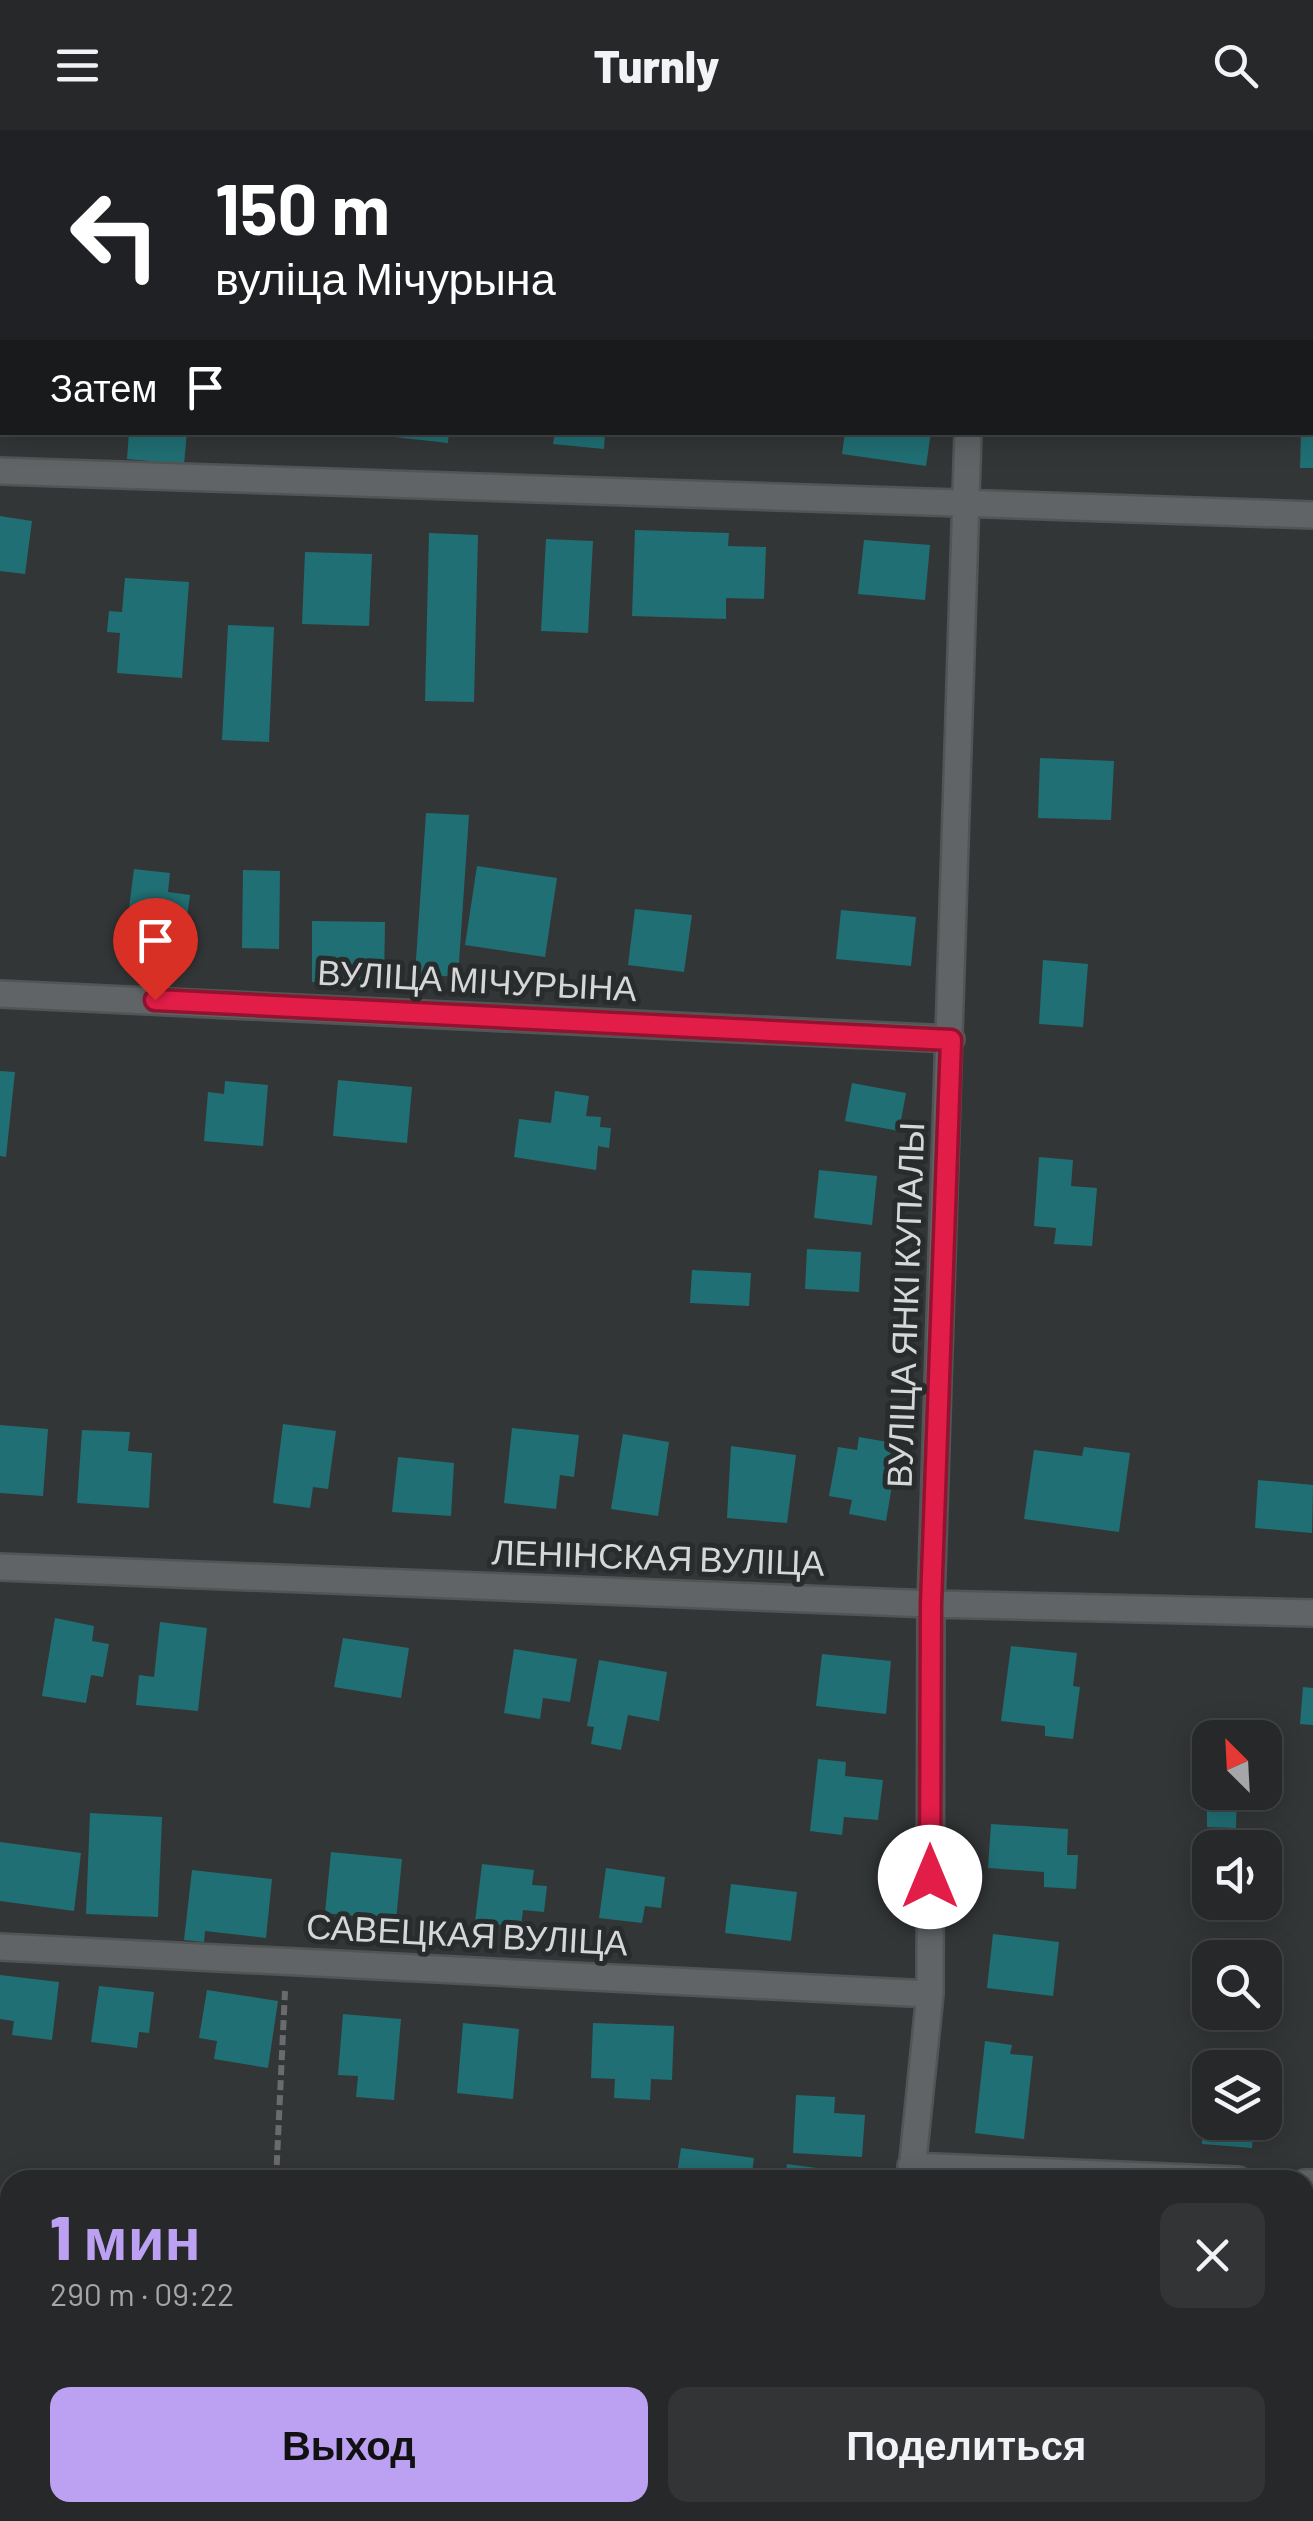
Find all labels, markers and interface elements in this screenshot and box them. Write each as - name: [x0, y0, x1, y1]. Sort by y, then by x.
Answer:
- icon: menu: [50, 38, 105, 93]
- text: Turnly: [594, 38, 719, 92]
- icon: search: [1208, 38, 1263, 93]
- text: 150 m: [215, 165, 390, 249]
- icon: left: [50, 170, 180, 300]
- text: вуліца Мічурына: [215, 250, 556, 304]
- icon: arrive: [178, 360, 233, 415]
- text: Затем: [50, 364, 158, 410]
- pin: [113, 898, 198, 1001]
- icon: arrive: [128, 913, 183, 968]
- street label: ВУЛІЦА МІЧУРЫНА: [316, 950, 638, 1008]
- street label: ВУЛІЦА ЯНКІ КУПАЛЫ: [877, 1121, 931, 1489]
- street label: ЛЕНІНСКАЯ ВУЛІЦА: [491, 1529, 826, 1583]
- north arrow: [1192, 1720, 1282, 1810]
- map controls: [1192, 1720, 1282, 2140]
- position arrow: [878, 1825, 982, 1929]
- button: sound: [1192, 1830, 1282, 1920]
- street label: САВЕЦКАЯ ВУЛІЦА: [305, 1904, 629, 1962]
- button: search: [1192, 1940, 1282, 2030]
- button: layers: [1192, 2050, 1282, 2140]
- text: 1 мин: [50, 2200, 201, 2272]
- button: close: [1160, 2203, 1265, 2308]
- text: 290 m · 09:22: [50, 2274, 234, 2312]
- button: Выход: [50, 2387, 648, 2502]
- button: Поделиться: [668, 2387, 1265, 2502]

